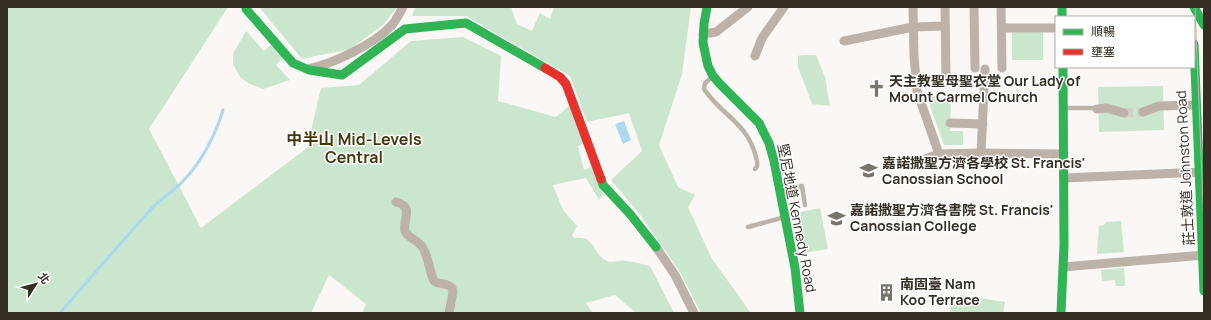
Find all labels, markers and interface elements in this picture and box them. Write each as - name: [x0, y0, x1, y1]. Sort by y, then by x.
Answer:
- legend: [1055, 16, 1195, 68]
- text: 順暢: [1091, 23, 1115, 40]
- text: 壅塞: [1091, 43, 1115, 60]
- place label: 天主教聖母聖衣堂 Our Lady of Mount Carmel Church: [889, 71, 1081, 106]
- church icon: 天主教聖母聖衣堂 Our Lady of Mount Carmel Church: [866, 79, 886, 99]
- street label: 莊士敦道 Johnston Road: [1171, 90, 1198, 246]
- district label: 中半山 Mid-Levels Central: [286, 128, 422, 168]
- street label: 堅尼地道 Kennedy Road: [774, 142, 821, 294]
- place label: 嘉諾撒聖方濟各學校 St. Francis' Canossian School: [882, 153, 1085, 188]
- school or university icon: 嘉諾撒聖方濟各學校 St. Francis' Canossian School: [859, 161, 879, 181]
- place label: 嘉諾撒聖方濟各書院 St. Francis' Canossian College: [850, 200, 1053, 235]
- school or university icon: 嘉諾撒聖方濟各書院 St. Francis' Canossian College: [827, 208, 847, 228]
- north arrow: [16, 264, 56, 304]
- text: 北: [35, 269, 54, 287]
- place label: 南固臺 Nam Koo Terrace: [900, 274, 980, 309]
- building icon: 南固臺 Nam Koo Terrace: [877, 282, 897, 302]

